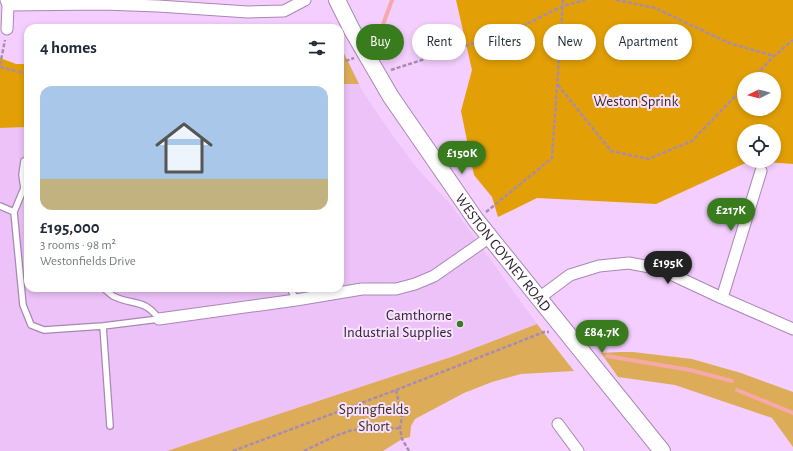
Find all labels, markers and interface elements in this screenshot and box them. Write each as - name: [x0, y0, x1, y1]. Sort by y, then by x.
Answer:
- chip: Buy: [356, 24, 404, 60]
- chip: Rent: [412, 24, 466, 60]
- chip: Filters: [474, 24, 535, 60]
- chip: New: [543, 24, 596, 60]
- chip: Apartment: [604, 24, 692, 60]
- icon: filters: [306, 37, 328, 59]
- text: 4 homes: [40, 39, 97, 56]
- north arrow: [737, 72, 781, 116]
- map controls: [737, 72, 781, 168]
- park label: Weston Sprink: [594, 94, 679, 109]
- icon: home: [148, 112, 220, 184]
- button: locate: [737, 124, 781, 168]
- pin: £150K: [434, 141, 490, 175]
- text: £150K: [447, 147, 477, 160]
- street label: WESTON COYNEY ROAD: [452, 191, 554, 315]
- pin: £217K: [703, 198, 759, 232]
- text: £217K: [716, 204, 746, 217]
- text: £195,000: [40, 219, 100, 236]
- text: 3 rooms · 98 m²: [40, 239, 116, 252]
- pin: £195K: [640, 251, 696, 285]
- text: Westonfields Drive: [40, 255, 136, 268]
- text: £195K: [653, 257, 683, 270]
- place label: Camthorne Industrial Supplies: [343, 308, 452, 340]
- marker: Camthorne Industrial Supplies: [455, 319, 465, 329]
- pin: £84.7K: [569, 320, 635, 354]
- text: £84.7K: [585, 326, 619, 339]
- park label: Springfields Short: [339, 402, 409, 434]

